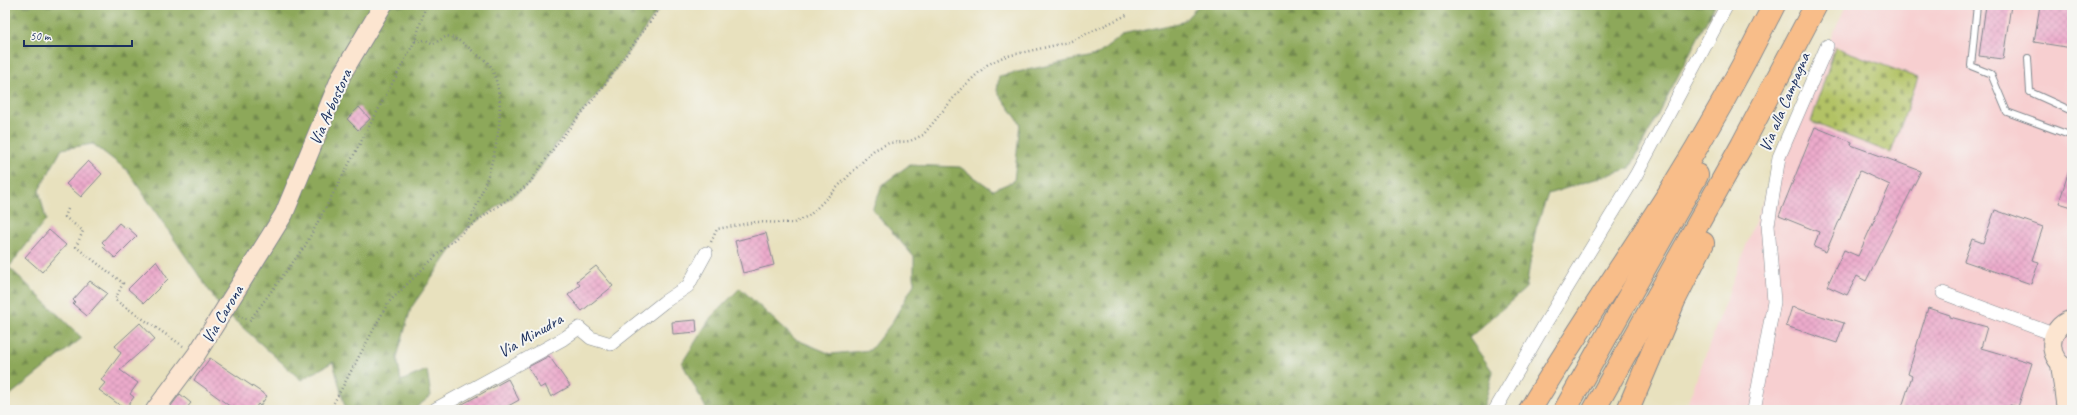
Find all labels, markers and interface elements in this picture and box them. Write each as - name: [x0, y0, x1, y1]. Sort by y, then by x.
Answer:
- scale bar: [24, 22, 132, 48]
- text: 50 m: [30, 28, 52, 44]
- street label: Via alla Campagna: [1754, 48, 1815, 155]
- street label: Via Arbostora: [304, 65, 357, 148]
- street label: Via Carona: [197, 280, 249, 347]
- street label: Via Minudra: [494, 308, 567, 362]

